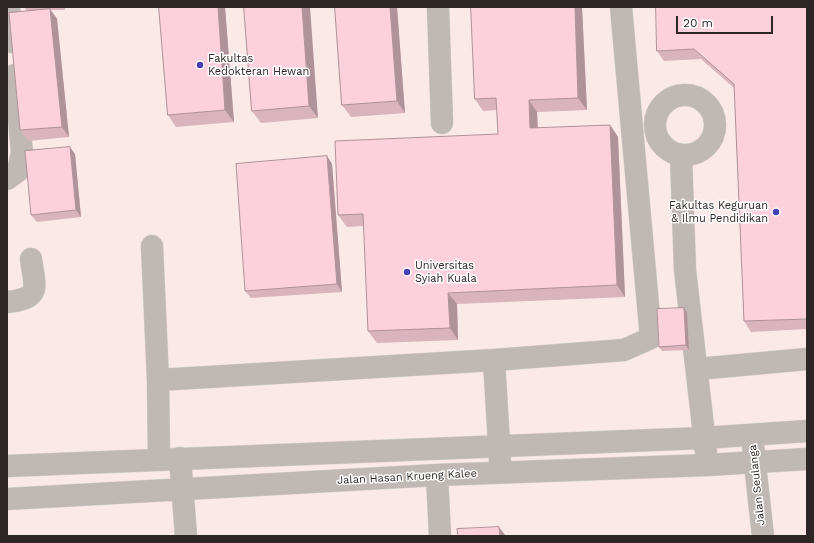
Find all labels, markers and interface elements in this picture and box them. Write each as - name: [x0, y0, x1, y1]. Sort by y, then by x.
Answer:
- scale bar: [678, 8, 775, 34]
- text: 20 m: [683, 16, 713, 30]
- place label: Fakultas Kedokteran Hewan: [208, 52, 309, 78]
- marker: Fakultas Kedokteran Hewan: [195, 60, 205, 70]
- place label: Fakultas Keguruan & Ilmu Pendidikan: [669, 199, 768, 225]
- marker: Fakultas Keguruan & Ilmu Pendidikan: [771, 207, 781, 217]
- place label: Universitas Syiah Kuala: [415, 259, 477, 285]
- marker: Universitas Syiah Kuala: [402, 267, 412, 277]
- street label: Jalan Seulanga: [746, 444, 768, 526]
- street label: Jalan Hasan Krueng Kalee: [337, 467, 477, 487]

